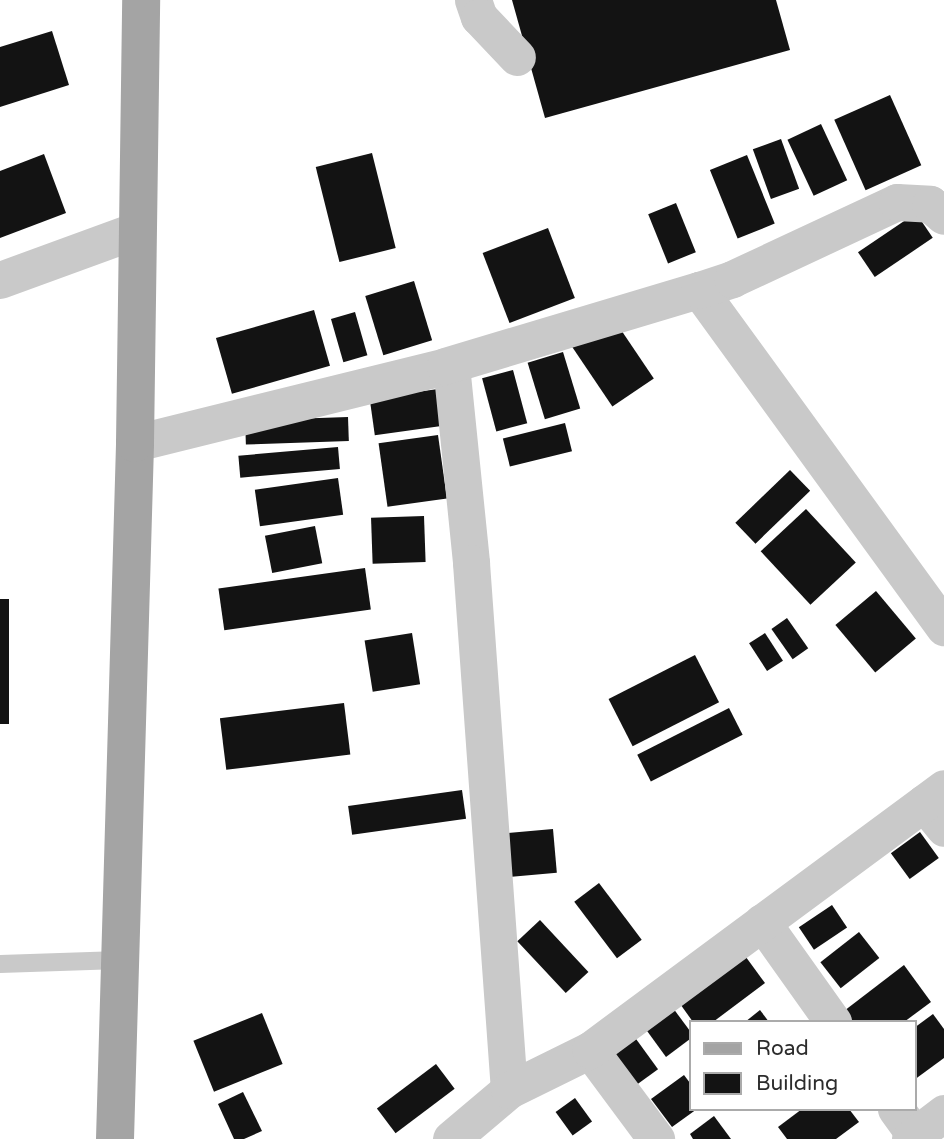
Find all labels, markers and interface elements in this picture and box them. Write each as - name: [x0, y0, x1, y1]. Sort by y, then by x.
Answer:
- legend: [688, 1020, 916, 1111]
- text: Road: [756, 1036, 809, 1061]
- text: Building: [756, 1071, 838, 1096]

